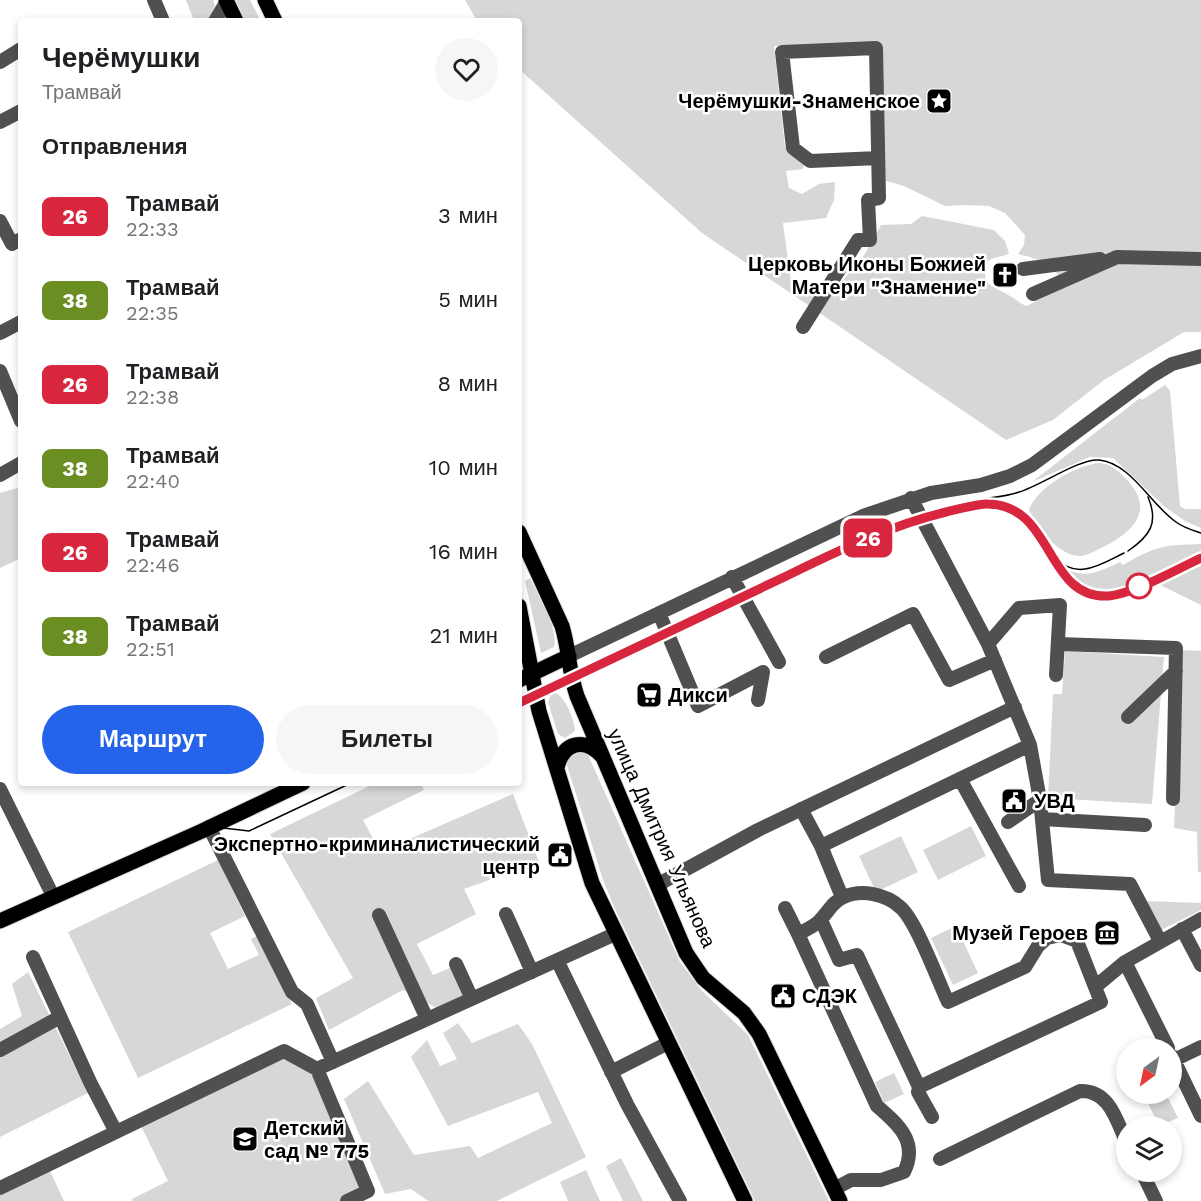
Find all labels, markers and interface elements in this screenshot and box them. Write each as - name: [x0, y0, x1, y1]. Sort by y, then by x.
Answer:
- button: heart: [435, 38, 498, 101]
- text: Черёмушки: [42, 41, 200, 74]
- text: Трамвай: [42, 80, 122, 104]
- place icon: Черёмушки-Знаменское: [924, 86, 954, 116]
- place label: Черёмушки-Знаменское: [678, 89, 920, 113]
- text: Отправления: [42, 134, 188, 159]
- text: Трамвай: [126, 191, 220, 216]
- text: 3 мин: [438, 203, 498, 228]
- text: 26: [62, 204, 88, 229]
- text: 22:33: [126, 217, 179, 241]
- place label: Церковь Иконы Божией Матери "Знамение": [748, 252, 986, 299]
- church icon: Церковь Иконы Божией Матери "Знамение": [990, 260, 1020, 290]
- text: Трамвай: [126, 275, 220, 300]
- text: 5 мин: [438, 287, 498, 312]
- text: 38: [62, 288, 88, 313]
- text: 22:35: [126, 301, 179, 325]
- text: Трамвай: [126, 359, 220, 384]
- text: 8 мин: [437, 371, 498, 396]
- text: 26: [62, 372, 88, 397]
- text: 22:38: [126, 385, 179, 409]
- text: Трамвай: [126, 443, 220, 468]
- text: 10 мин: [429, 455, 498, 480]
- text: 38: [62, 456, 88, 481]
- text: 22:40: [126, 469, 180, 493]
- line badge: 26: [841, 518, 895, 558]
- text: 26: [855, 526, 881, 551]
- text: Трамвай: [126, 527, 220, 552]
- text: 16 мин: [429, 539, 498, 564]
- text: 26: [62, 540, 88, 565]
- text: 22:46: [126, 553, 180, 577]
- unlabelled marker: [1126, 573, 1152, 599]
- text: Трамвай: [126, 611, 220, 636]
- text: 21 мин: [430, 623, 498, 648]
- text: 38: [62, 624, 88, 649]
- text: 22:51: [126, 637, 175, 661]
- supermarket icon: Дикси: [634, 680, 664, 710]
- place label: Дикси: [668, 683, 728, 707]
- button: Маршрут: [42, 705, 264, 774]
- button: Билеты: [276, 705, 498, 774]
- street label: улица Дмитрия Ульянова: [603, 725, 722, 952]
- public building icon: УВД: [999, 786, 1029, 816]
- place label: УВД: [1034, 789, 1075, 813]
- place label: Экспертно-криминалистический центр: [214, 832, 540, 879]
- public building icon: Экспертно-криминалистический центр: [545, 840, 575, 870]
- museum icon: Музей Героев: [1092, 918, 1122, 948]
- place label: Музей Героев: [952, 921, 1088, 945]
- public building icon: СДЭК: [768, 981, 798, 1011]
- place label: СДЭК: [802, 984, 858, 1008]
- north arrow: [1116, 1038, 1182, 1104]
- map controls: [1116, 1038, 1182, 1182]
- place label: Детский сад № 775: [264, 1116, 369, 1163]
- button: layers: [1116, 1116, 1182, 1182]
- school or university icon: Детский сад № 775: [230, 1124, 260, 1154]

